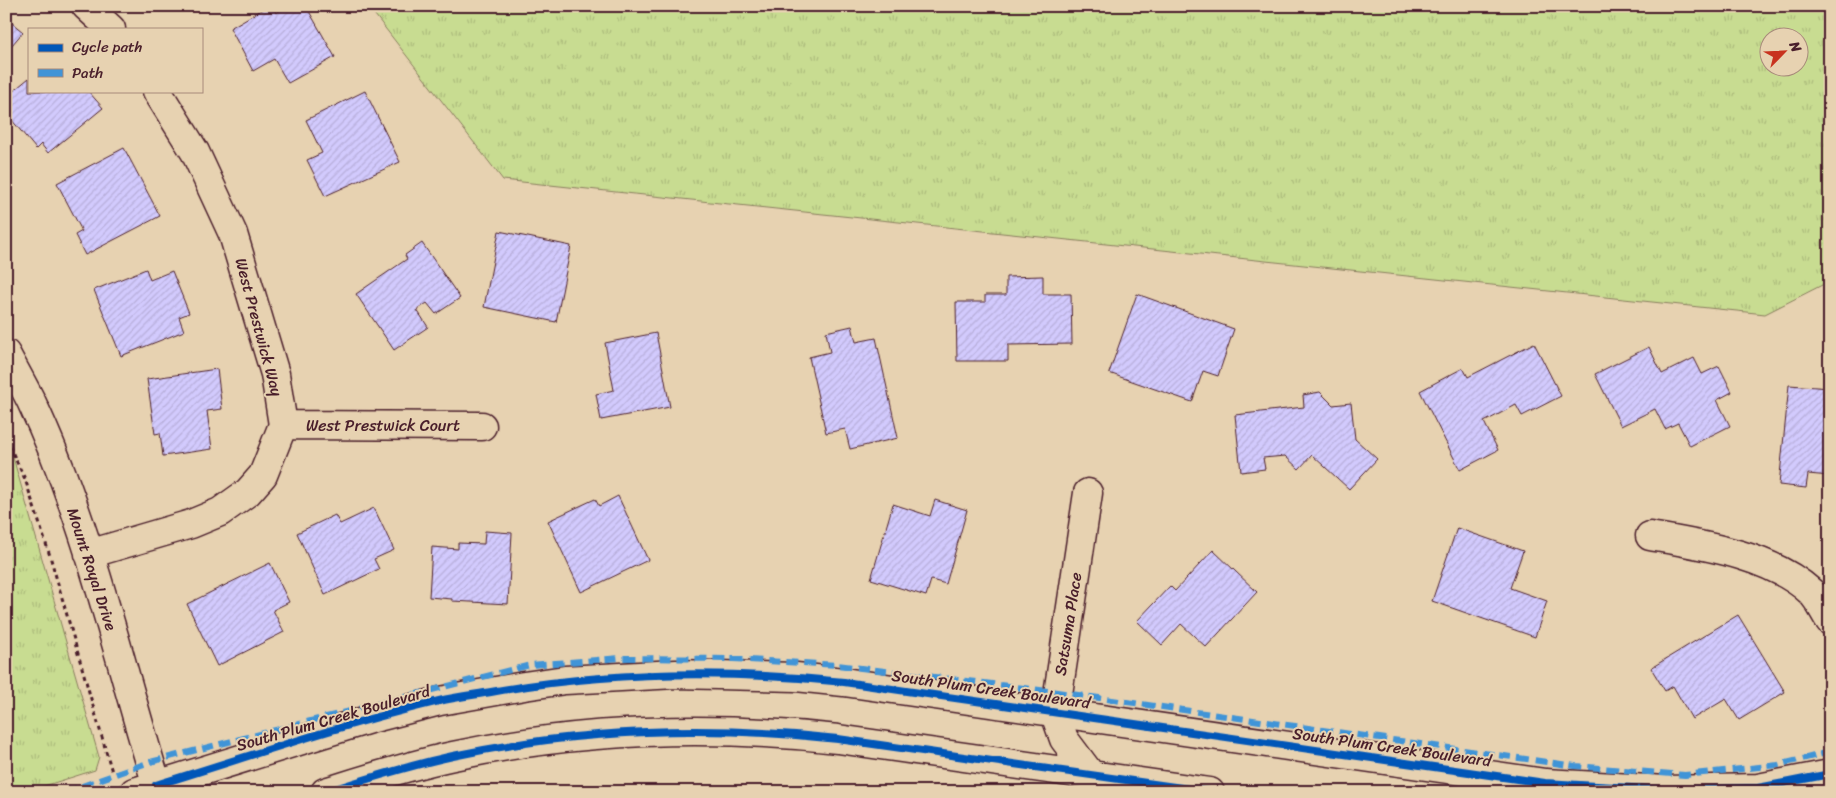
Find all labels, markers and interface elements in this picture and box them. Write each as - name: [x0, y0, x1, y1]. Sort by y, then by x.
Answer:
- legend: [28, 28, 202, 92]
- north arrow: [1758, 28, 1808, 78]
- text: Cycle path: [72, 34, 143, 60]
- text: N: [1782, 36, 1809, 57]
- text: Path: [72, 60, 103, 86]
- street label: West Prestwick Way: [227, 255, 292, 400]
- street label: West Prestwick Court: [306, 411, 460, 440]
- street label: Mount Royal Drive: [58, 504, 126, 635]
- street label: Satsuma Place: [1046, 570, 1090, 678]
- street label: South Plum Creek Boulevard: [890, 661, 1094, 718]
- street label: South Plum Creek Boulevard: [233, 676, 435, 760]
- street label: South Plum Creek Boulevard: [1291, 719, 1495, 776]

